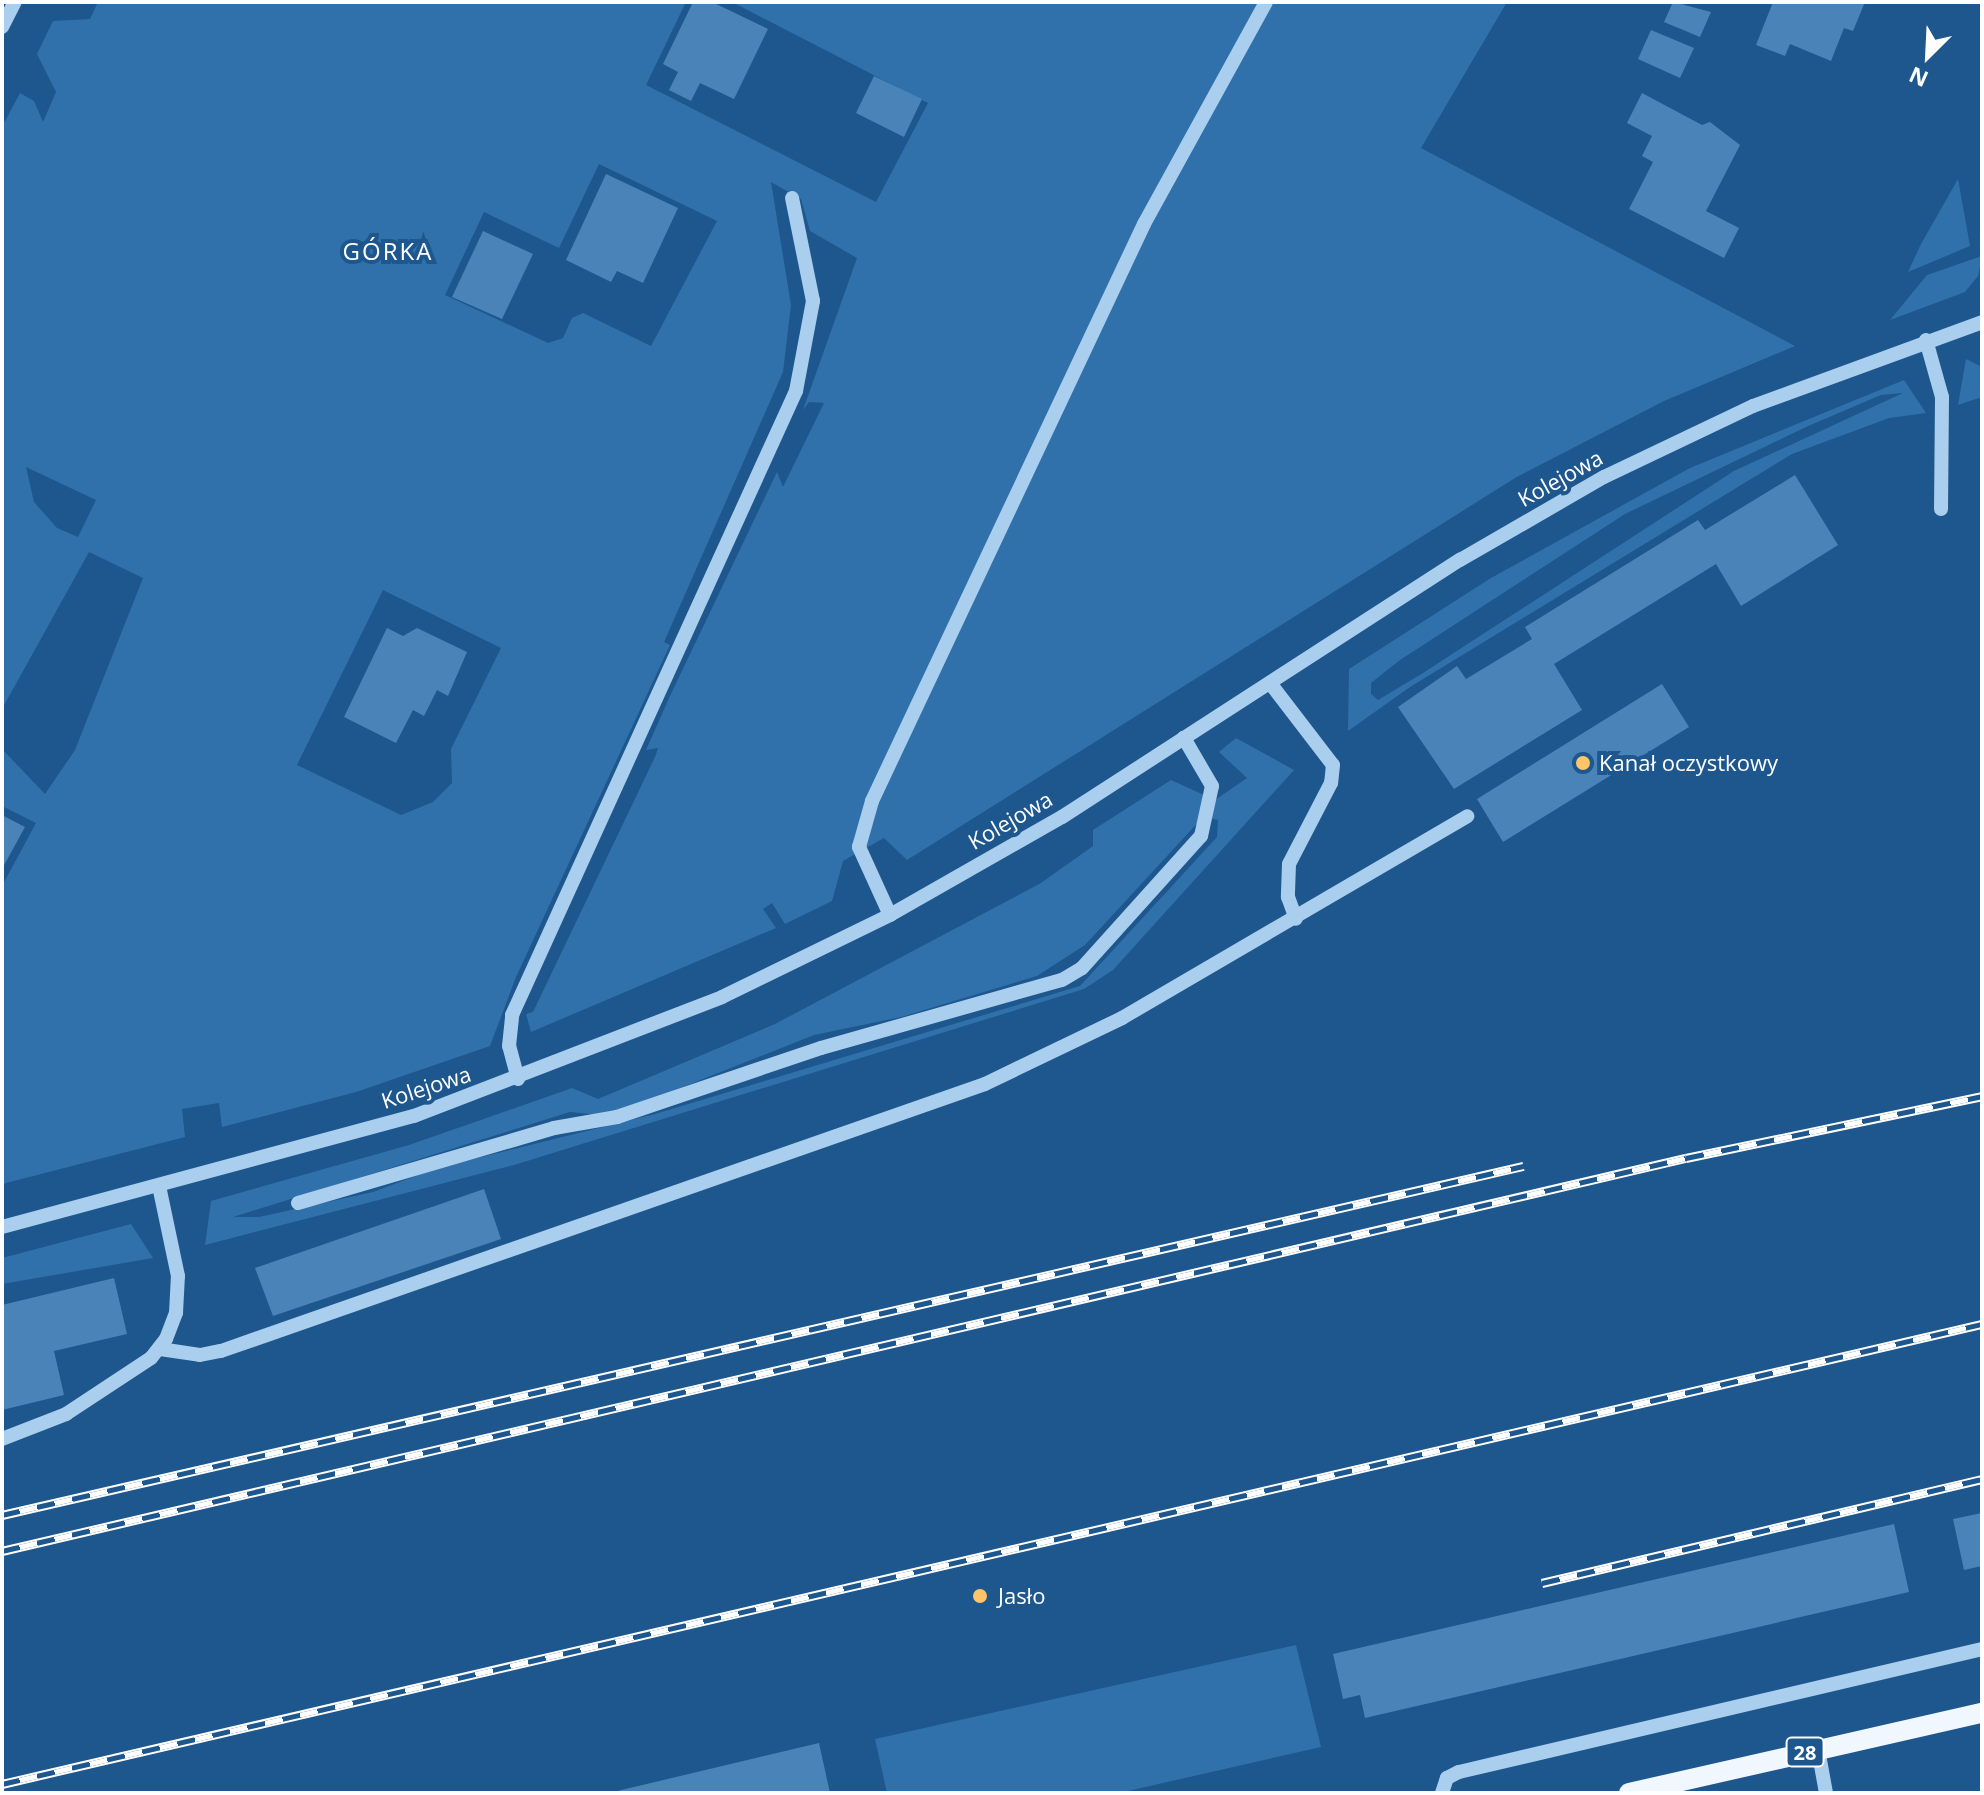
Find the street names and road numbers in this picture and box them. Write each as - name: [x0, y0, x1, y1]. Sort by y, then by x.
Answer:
- street label: Kolejowa: [1513, 444, 1607, 512]
- street label: Kolejowa: [963, 785, 1057, 855]
- street label: Kolejowa: [378, 1060, 474, 1114]
- road number: 28: [1785, 1736, 1825, 1768]

